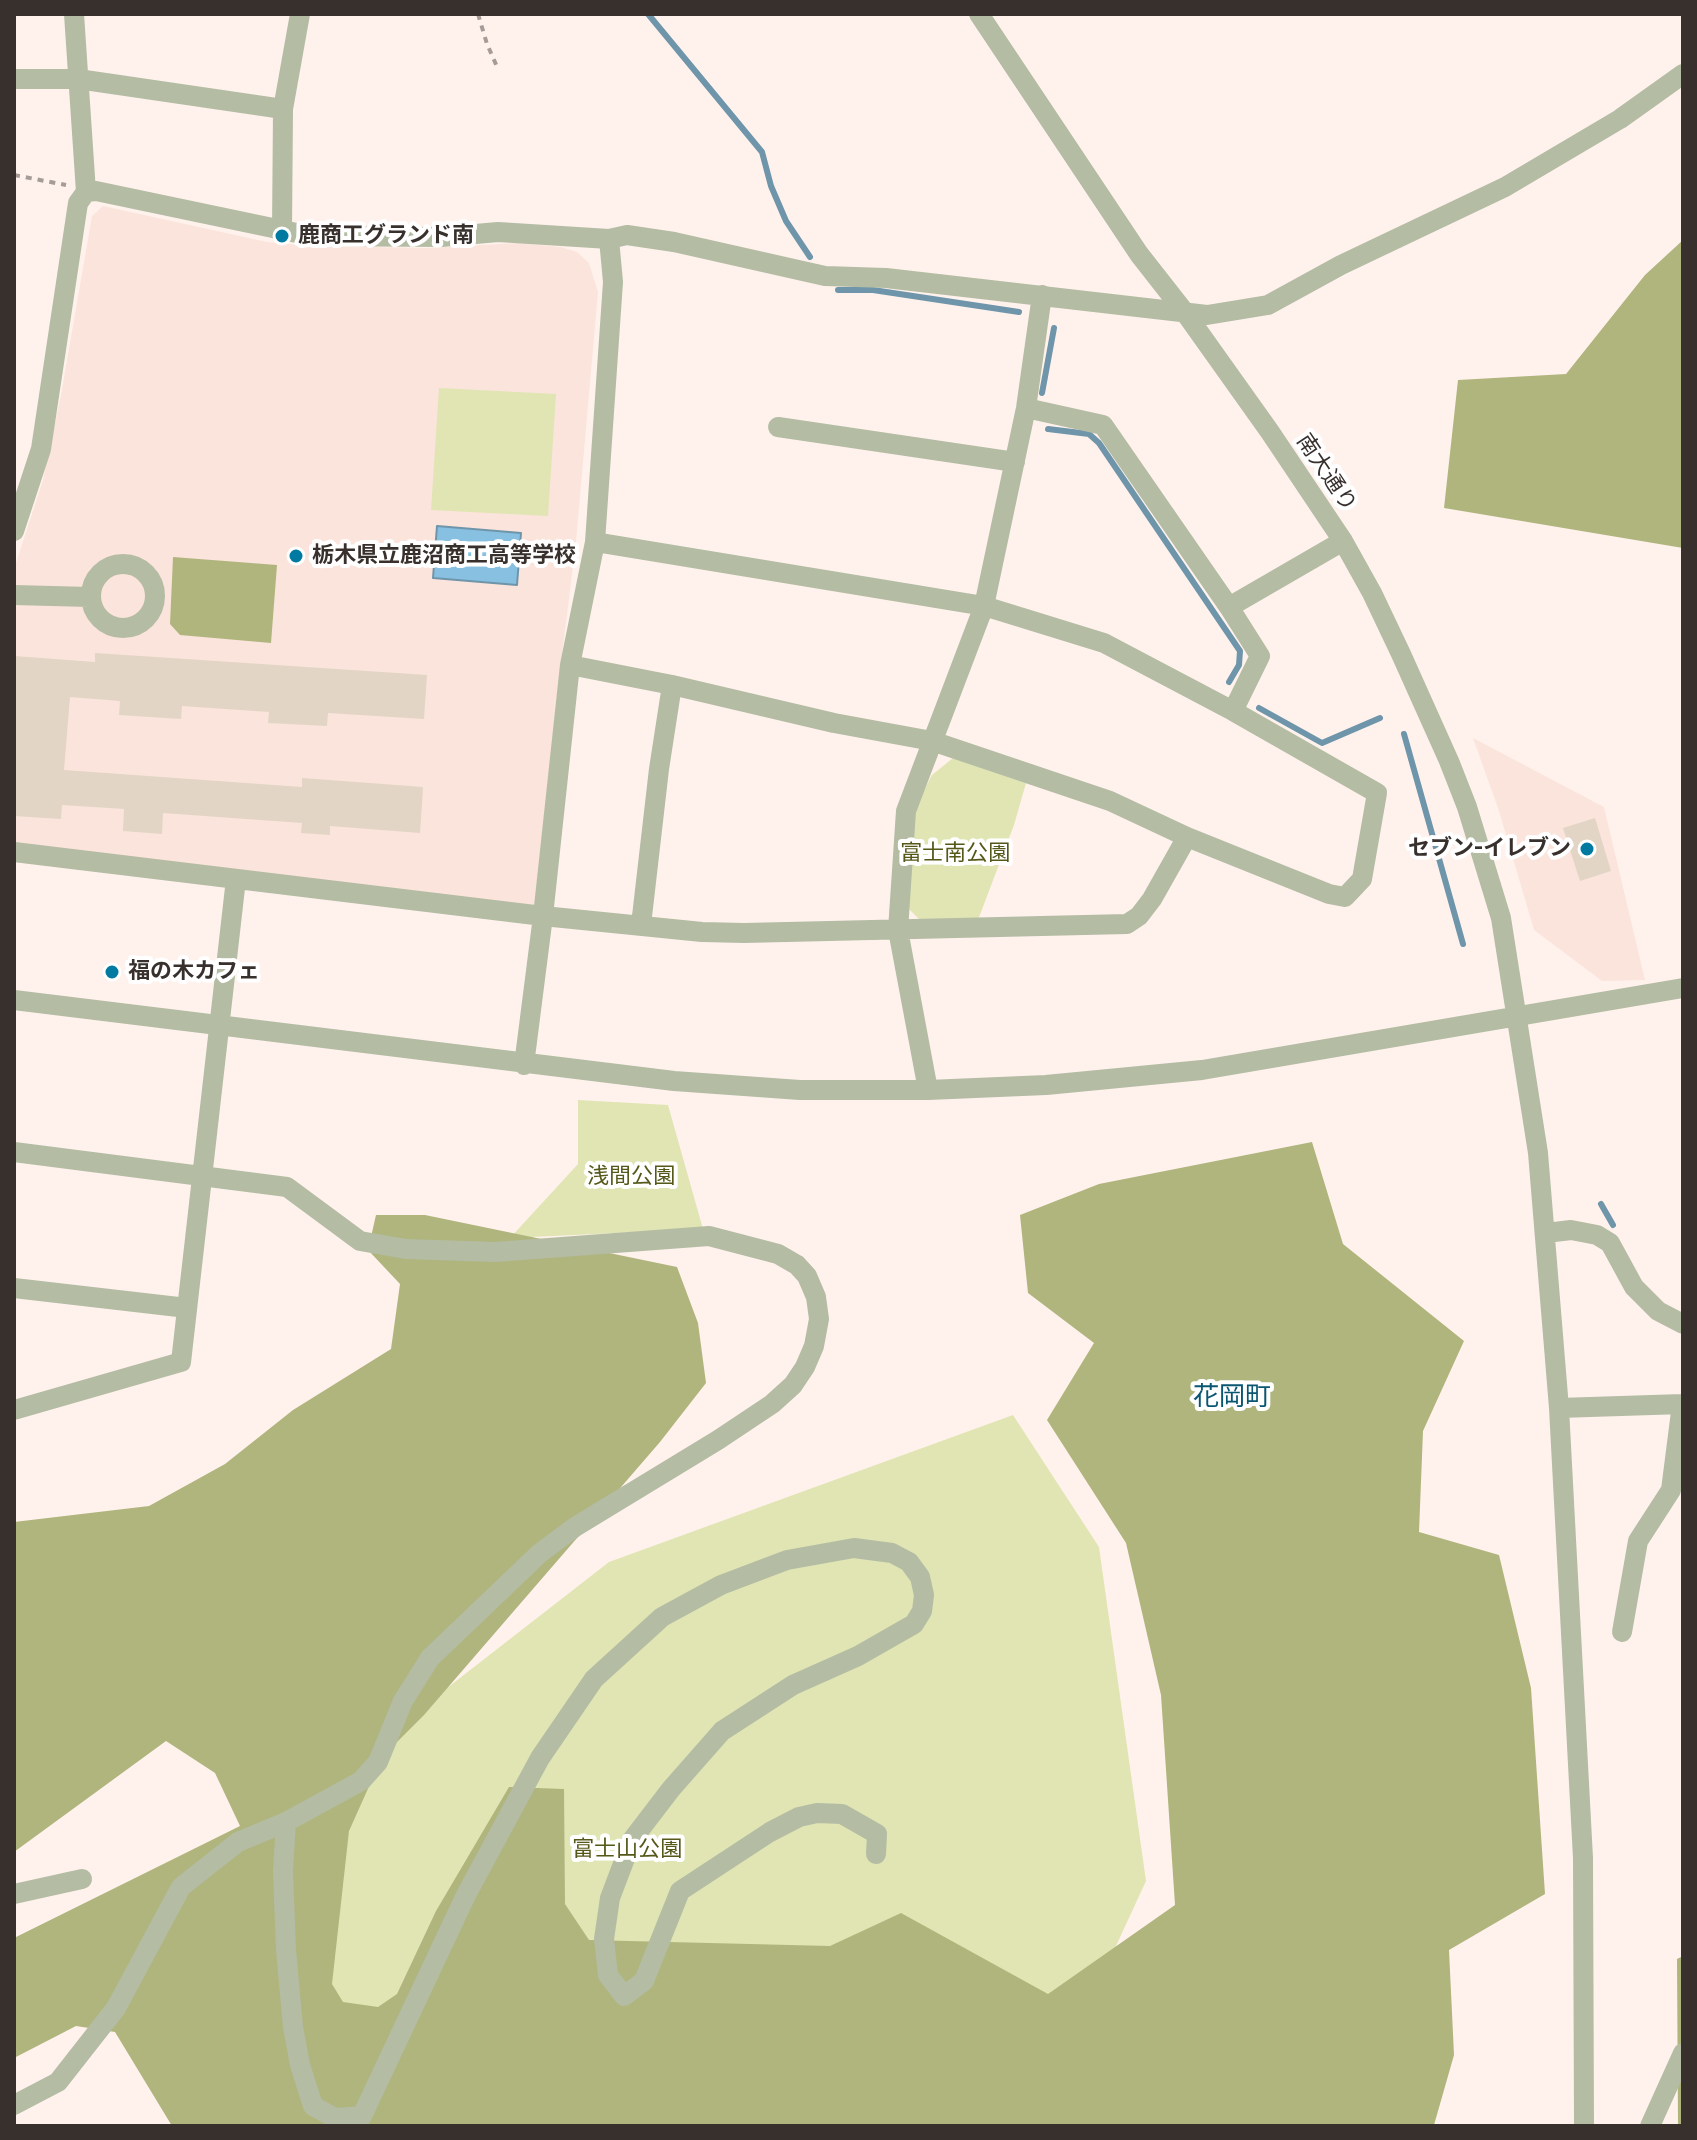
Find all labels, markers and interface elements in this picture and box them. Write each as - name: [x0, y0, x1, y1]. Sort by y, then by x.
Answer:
- place label: 鹿商工グランド南: [298, 223, 474, 249]
- marker: 鹿商工グランド南: [273, 227, 291, 245]
- street label: 南大通り: [1290, 429, 1362, 517]
- place label: 栃木県立鹿沼商工高等学校: [312, 543, 576, 569]
- marker: 栃木県立鹿沼商工高等学校: [287, 547, 305, 565]
- place label: セブン-イレブン: [1408, 836, 1571, 862]
- marker: セブン-イレブン: [1578, 840, 1596, 858]
- park label: 富士南公園: [900, 841, 1010, 867]
- place label: 福の木カフェ: [128, 959, 260, 985]
- marker: 福の木カフェ: [103, 963, 121, 981]
- park label: 浅間公園: [587, 1164, 675, 1190]
- district label: 花岡町: [1193, 1382, 1271, 1414]
- park label: 富士山公園: [572, 1837, 682, 1863]

